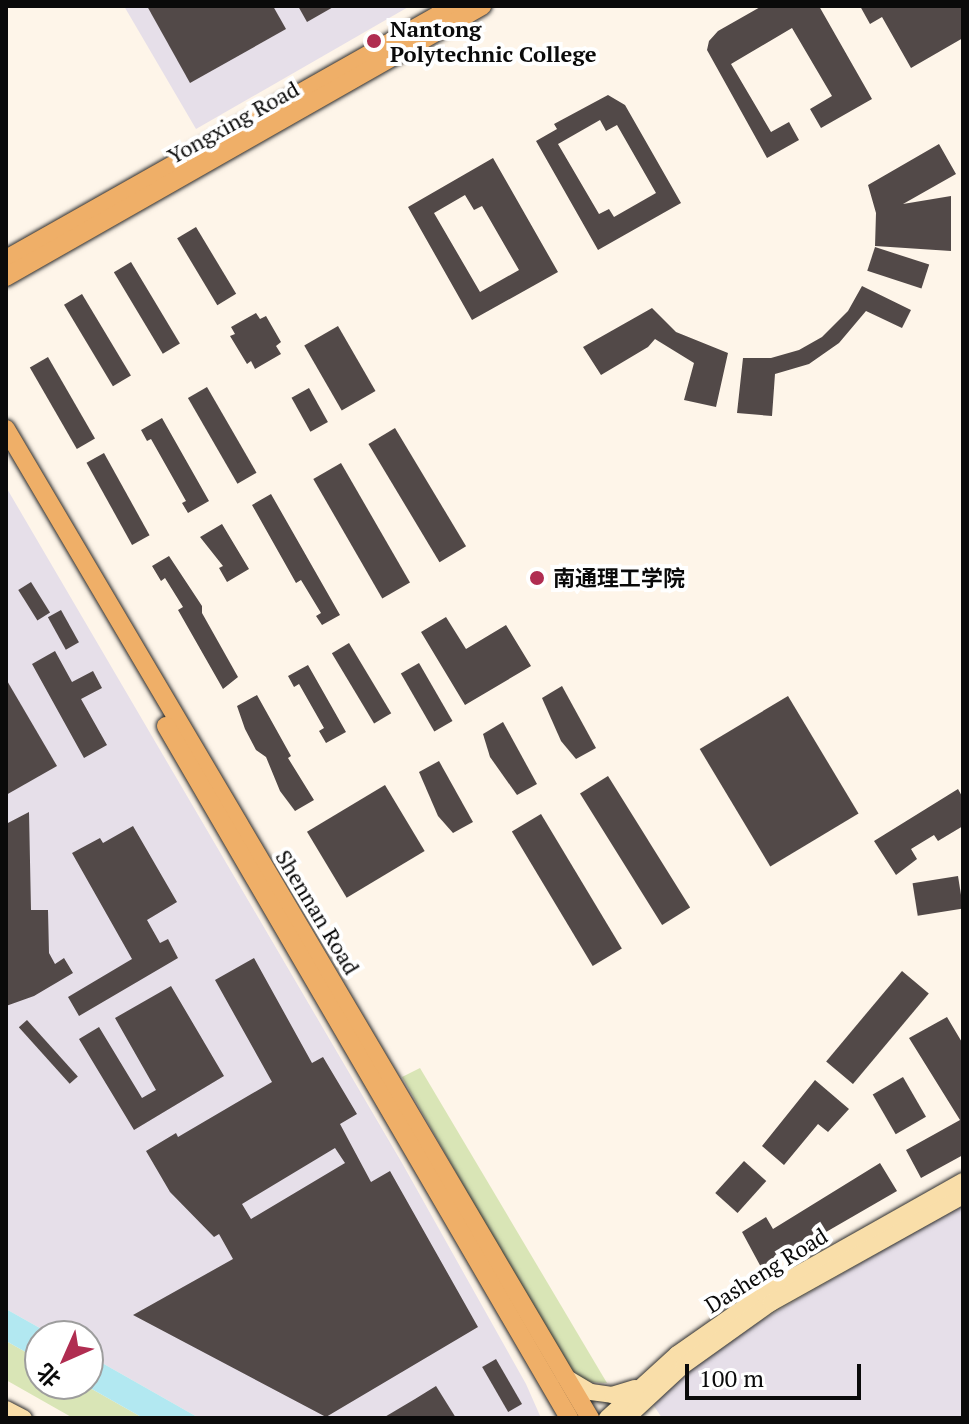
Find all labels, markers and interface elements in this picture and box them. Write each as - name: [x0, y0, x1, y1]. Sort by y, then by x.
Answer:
- place label: Nantong Polytechnic College: [390, 15, 597, 66]
- marker: Nantong Polytechnic College: [365, 32, 383, 50]
- street label: Yongxing Road: [163, 75, 303, 169]
- place label: 南通理工学院: [553, 565, 685, 591]
- marker: 南通理工学院: [528, 569, 546, 587]
- street label: Shennan Road: [271, 845, 365, 979]
- street label: Dasheng Road: [700, 1222, 832, 1318]
- north arrow: [24, 1320, 104, 1400]
- scale bar: [689, 1348, 865, 1398]
- text: 北: [30, 1358, 66, 1394]
- text: 100 m: [699, 1362, 764, 1394]

